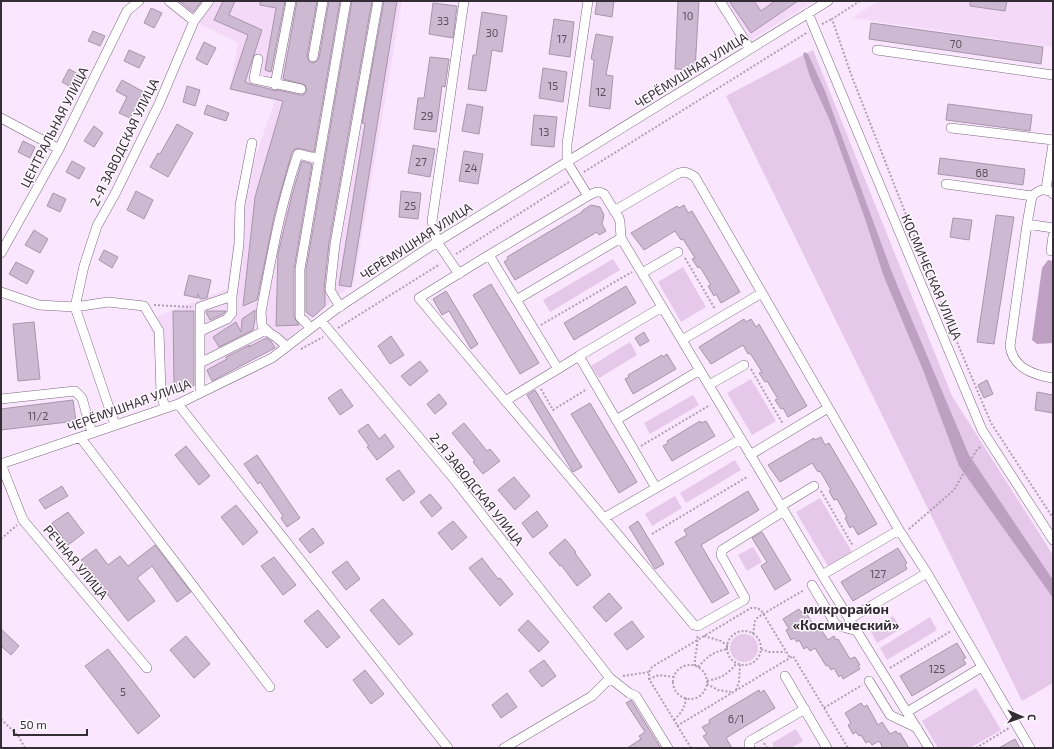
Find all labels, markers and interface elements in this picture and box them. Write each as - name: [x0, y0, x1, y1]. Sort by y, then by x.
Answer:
- house number: 10: [682, 9, 694, 22]
- house number: 33: [437, 14, 449, 27]
- house number: 30: [486, 26, 498, 39]
- street label: ЧЕРЁМУШНАЯ УЛИЦА: [632, 29, 750, 111]
- house number: 17: [557, 32, 567, 45]
- house number: 70: [950, 37, 962, 50]
- street label: ЦЕНТРАЛЬНАЯ УЛИЦА: [17, 64, 91, 190]
- street label: 2-Я ЗАВОДСКАЯ УЛИЦА: [86, 76, 162, 208]
- house number: 15: [548, 79, 558, 92]
- house number: 12: [596, 85, 606, 98]
- house number: 29: [421, 109, 433, 122]
- house number: 13: [539, 125, 549, 138]
- house number: 27: [415, 155, 427, 168]
- house number: 24: [465, 161, 478, 174]
- house number: 68: [976, 166, 988, 179]
- street label: ЧЕРЁМУШНАЯ УЛИЦА: [357, 199, 475, 283]
- house number: 25: [404, 199, 416, 212]
- street label: КОСМИЧЕСКАЯ УЛИЦА: [898, 212, 966, 342]
- street label: ЧЕРЁМУШНАЯ УЛИЦА: [65, 375, 193, 435]
- house number: 11/2: [28, 409, 48, 422]
- street label: 2-Я ЗАВОДСКАЯ УЛИЦА: [427, 430, 527, 548]
- street label: РЕЧНАЯ УЛИЦА: [40, 522, 112, 602]
- house number: 127: [870, 567, 886, 580]
- district label: микрорайон «Космический»: [793, 600, 899, 633]
- house number: 125: [929, 662, 945, 675]
- house number: 5: [120, 685, 126, 698]
- north arrow: [1002, 697, 1042, 737]
- scale bar: [14, 711, 87, 737]
- house number: 6/1: [728, 712, 744, 725]
- text: С: [1026, 714, 1039, 721]
- text: 50 m: [20, 717, 47, 731]

